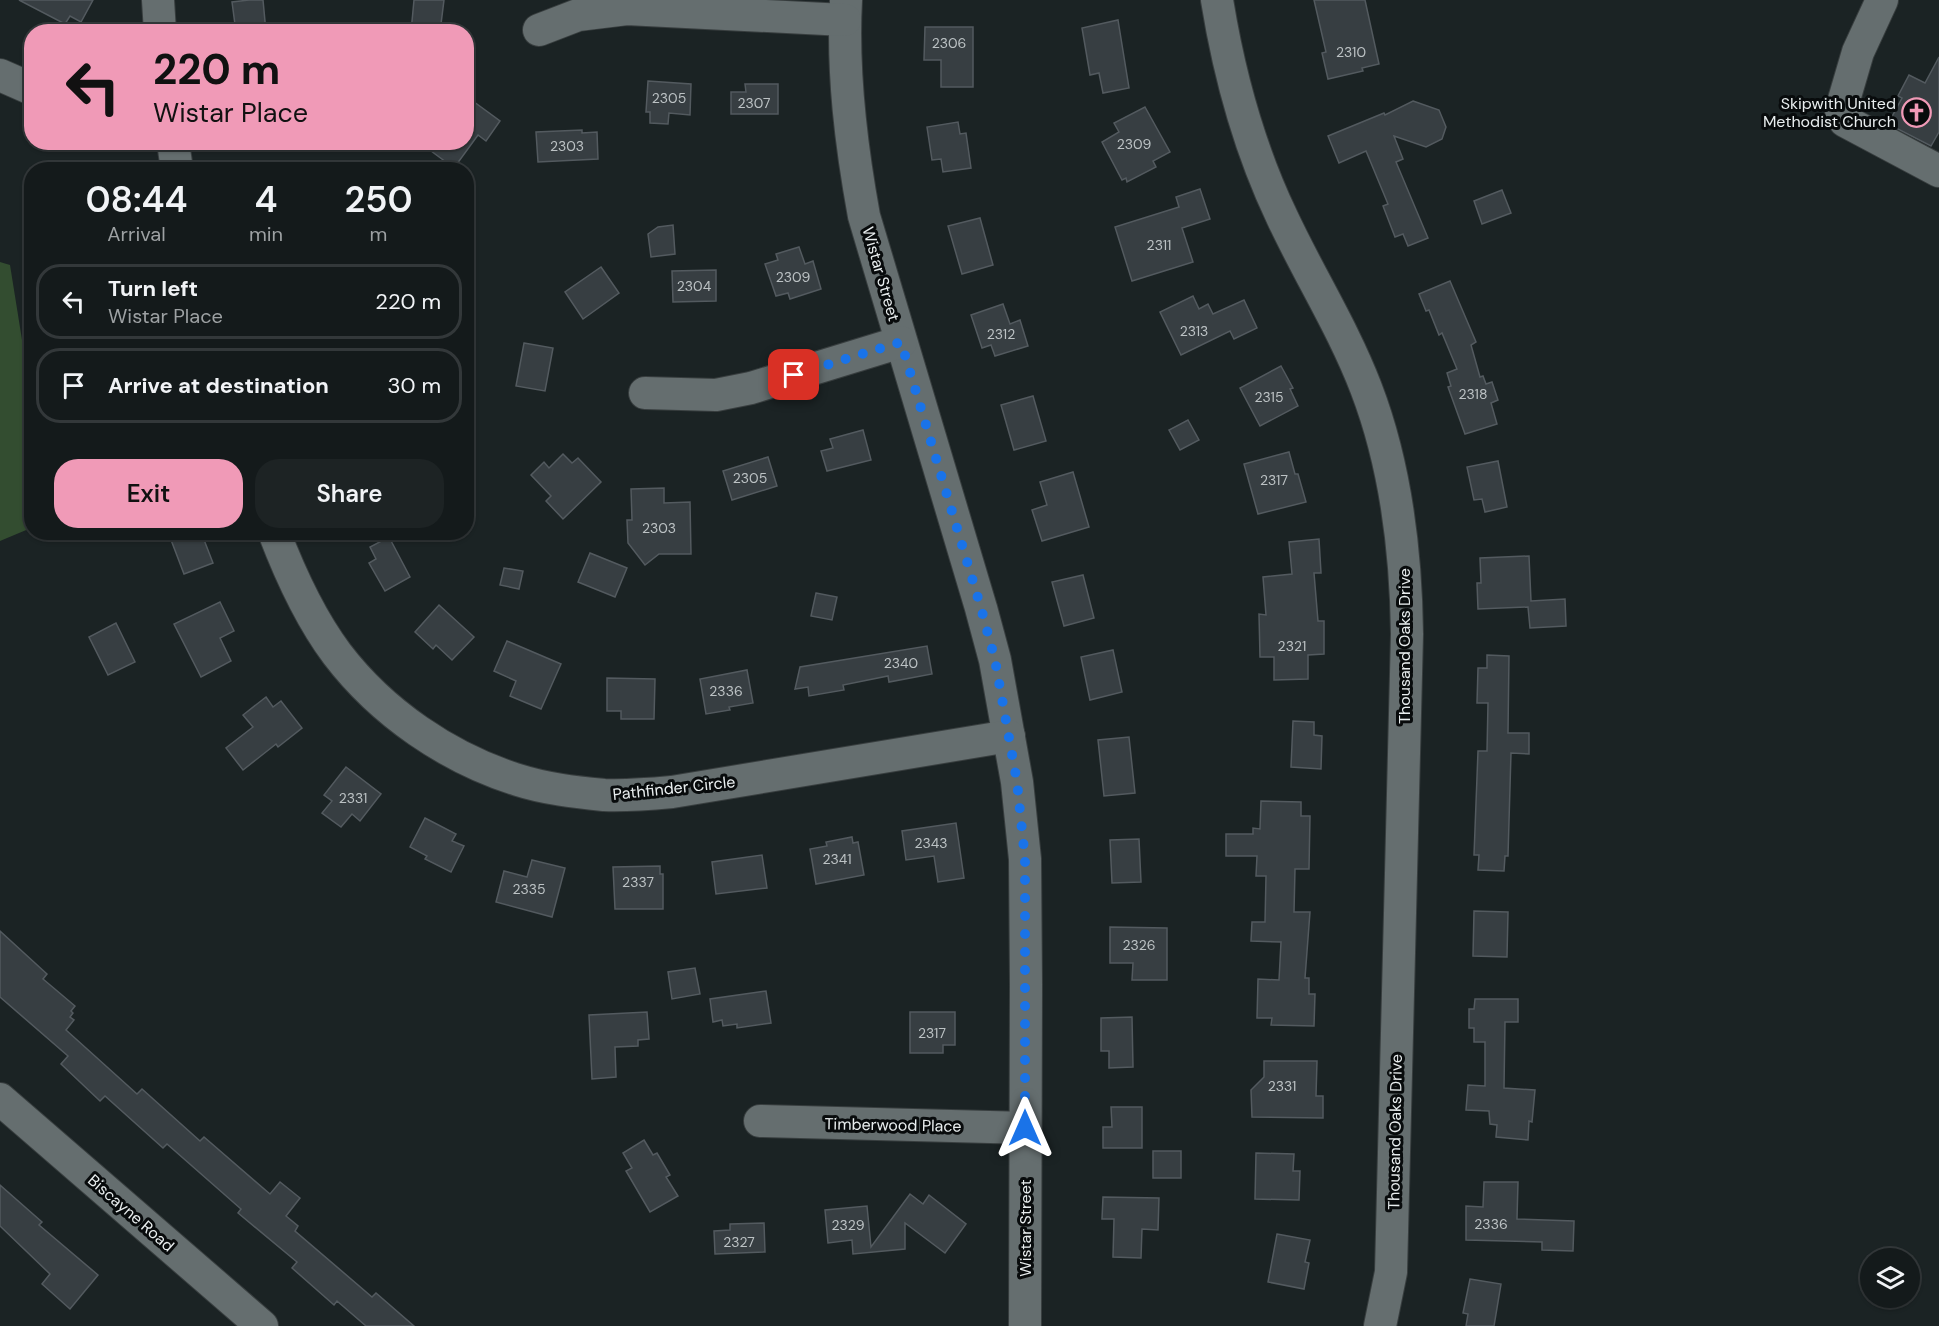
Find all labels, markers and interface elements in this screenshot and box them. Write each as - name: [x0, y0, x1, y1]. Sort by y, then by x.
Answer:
- house number: 2306: [932, 34, 966, 52]
- text: 220 m: [153, 42, 280, 97]
- house number: 2310: [1336, 43, 1366, 61]
- icon: left: [54, 48, 132, 126]
- house number: 2305: [652, 89, 686, 107]
- place label: Skipwith United Methodist Church: [1763, 93, 1896, 132]
- house number: 2307: [737, 94, 771, 112]
- text: Wistar Place: [153, 95, 308, 130]
- church icon: Skipwith United Methodist Church: [1901, 96, 1933, 128]
- house number: 2309: [1117, 135, 1152, 153]
- house number: 2303: [550, 137, 584, 155]
- text: 08:44: [85, 176, 188, 223]
- text: 4: [255, 176, 277, 223]
- text: 250: [344, 176, 413, 223]
- text: Arrival: [107, 221, 166, 247]
- text: min: [249, 221, 283, 247]
- text: m: [370, 221, 387, 247]
- street label: Wistar Street: [857, 224, 905, 324]
- house number: 2311: [1147, 236, 1171, 254]
- house number: 2309: [776, 268, 811, 286]
- text: Turn left: [108, 274, 198, 303]
- house number: 2304: [677, 277, 712, 295]
- icon: left: [57, 285, 90, 318]
- text: 220 m: [375, 287, 441, 316]
- text: Wistar Place: [108, 303, 223, 329]
- house number: 2313: [1180, 322, 1208, 340]
- house number: 2312: [987, 325, 1015, 343]
- pin: [768, 349, 819, 400]
- icon: arrive: [777, 358, 810, 391]
- icon: arrive: [57, 369, 90, 402]
- text: Arrive at destination: [108, 371, 329, 400]
- text: 30 m: [387, 371, 441, 400]
- house number: 2318: [1459, 385, 1487, 403]
- house number: 2315: [1254, 388, 1284, 406]
- button: Exit: [54, 459, 243, 528]
- button: Share: [255, 459, 444, 528]
- house number: 2305: [733, 469, 767, 487]
- house number: 2317: [1260, 471, 1288, 489]
- house number: 2303: [642, 519, 676, 537]
- street label: Thousand Oaks Drive: [1394, 568, 1415, 724]
- house number: 2321: [1278, 637, 1306, 655]
- house number: 2340: [884, 654, 918, 672]
- house number: 2336: [709, 682, 743, 700]
- street label: Pathfinder Circle: [612, 771, 736, 805]
- house number: 2331: [339, 789, 367, 807]
- house number: 2343: [914, 834, 948, 852]
- house number: 2341: [822, 850, 852, 868]
- house number: 2337: [622, 873, 654, 891]
- house number: 2335: [512, 880, 546, 898]
- house number: 2326: [1122, 936, 1156, 954]
- house number: 2317: [918, 1024, 946, 1042]
- street label: Thousand Oaks Drive: [1383, 1054, 1407, 1210]
- house number: 2331: [1268, 1077, 1296, 1095]
- position arrow: [993, 1096, 1057, 1160]
- street label: Timberwood Place: [824, 1113, 962, 1137]
- street label: Biscayne Road: [83, 1170, 179, 1256]
- street label: Wistar Street: [1015, 1179, 1036, 1277]
- house number: 2336: [1474, 1215, 1508, 1233]
- house number: 2329: [831, 1216, 865, 1234]
- house number: 2327: [723, 1233, 755, 1251]
- map controls: [1860, 1248, 1920, 1308]
- button: layers: [1860, 1248, 1920, 1308]

